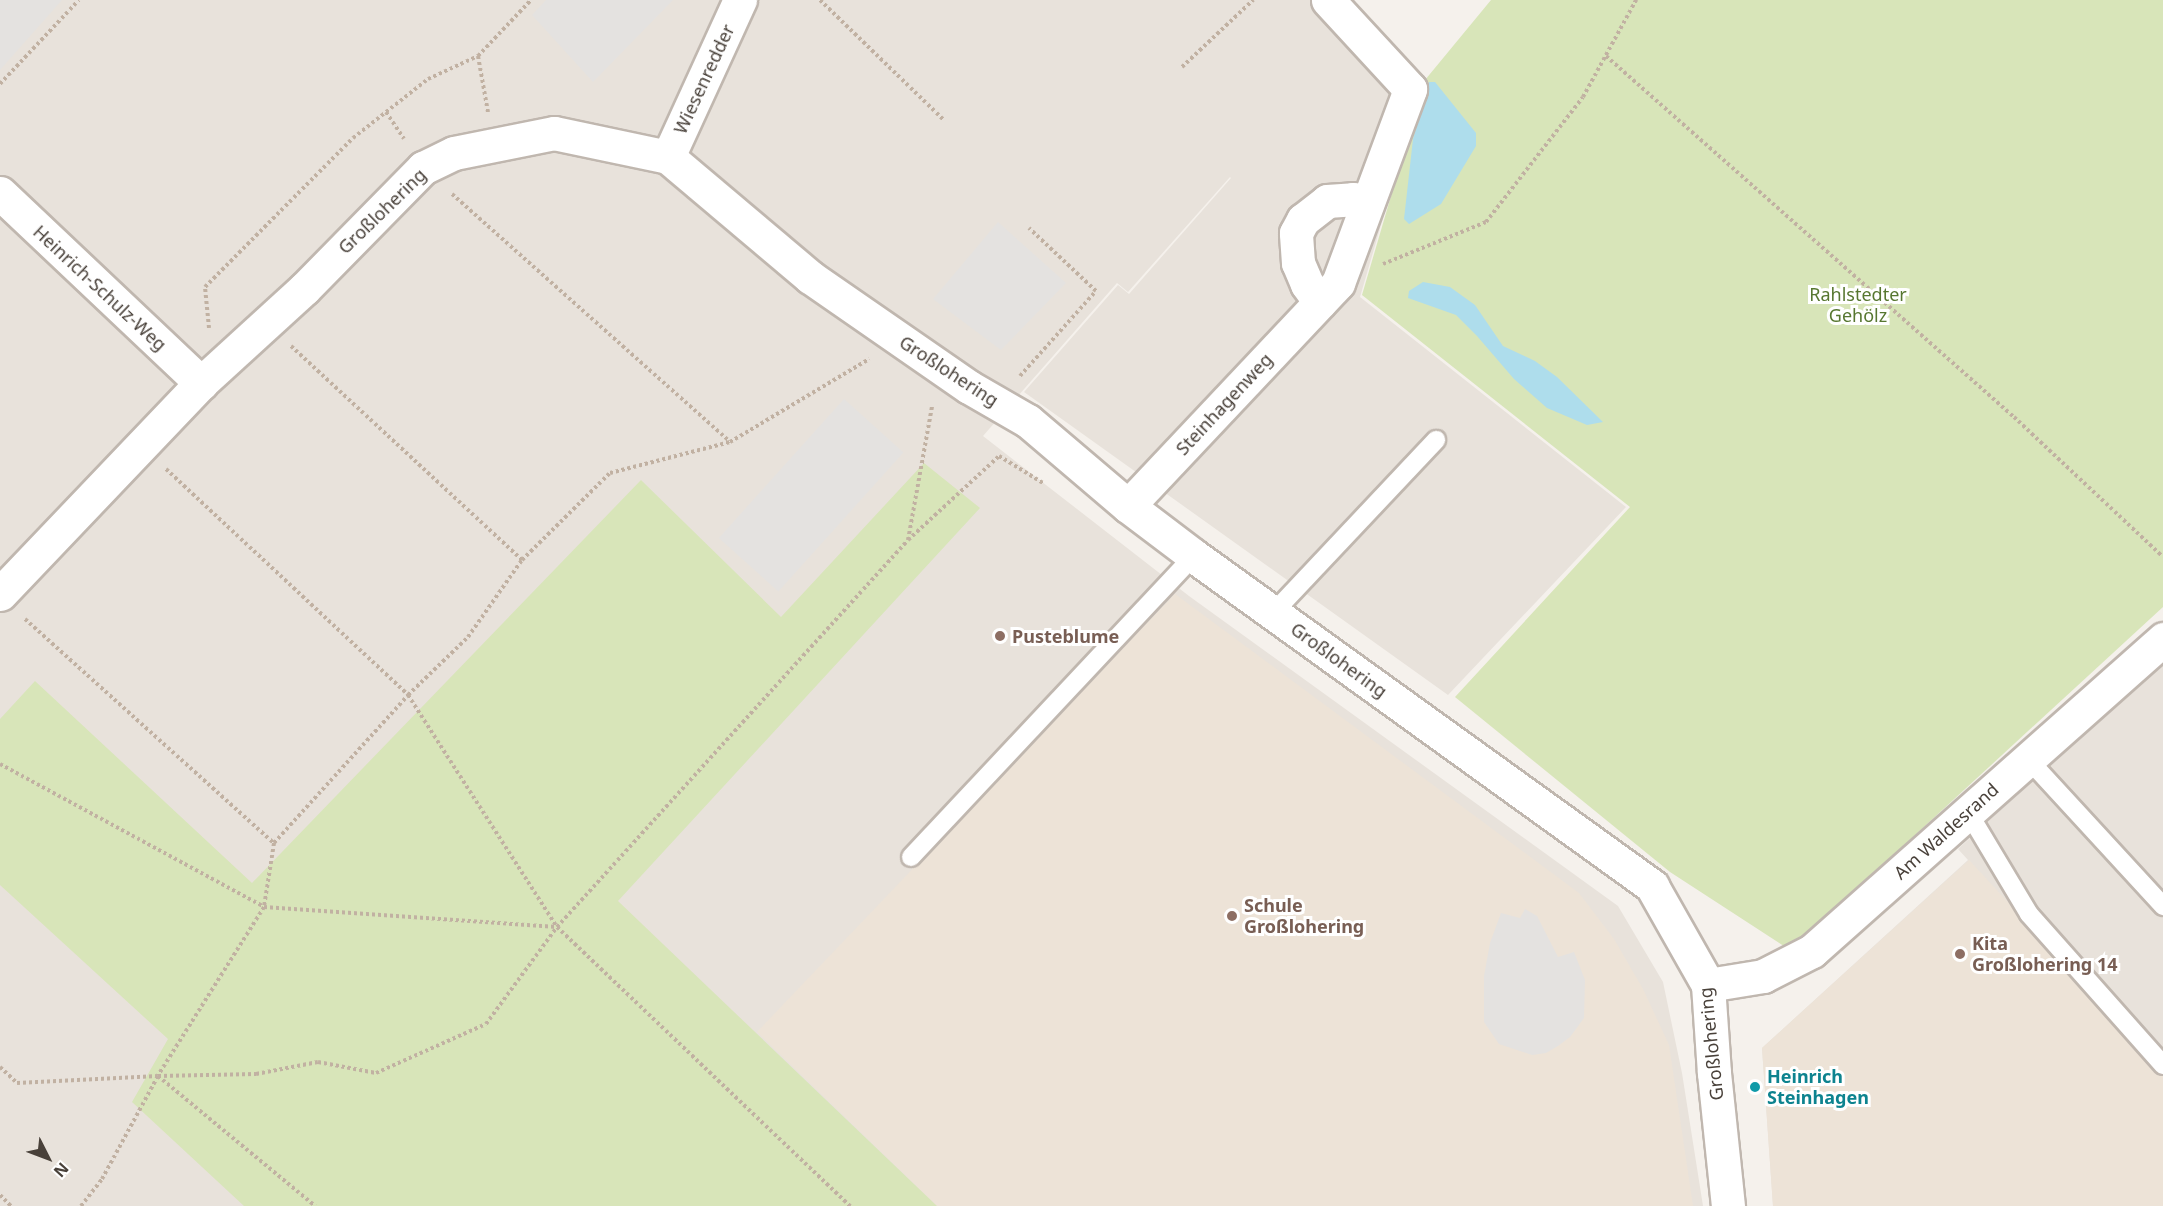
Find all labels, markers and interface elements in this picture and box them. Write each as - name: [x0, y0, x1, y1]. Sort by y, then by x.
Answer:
- street label: Wiesenredder: [669, 21, 739, 137]
- street label: Großlohering: [334, 164, 430, 258]
- street label: Heinrich-Schulz-Weg: [29, 221, 171, 355]
- park label: Rahlstedter Gehölz: [1809, 284, 1907, 326]
- street label: Großlohering: [896, 331, 1002, 411]
- street label: Steinhagenweg: [1171, 349, 1277, 459]
- street label: Großlohering: [1287, 618, 1391, 702]
- place label: Pusteblume: [1012, 625, 1119, 647]
- marker: Pusteblume: [993, 629, 1007, 643]
- street label: Am Waldesrand: [1889, 778, 2003, 884]
- place label: Schule Großlohering: [1244, 895, 1364, 938]
- marker: Schule Großlohering: [1225, 909, 1239, 923]
- place label: Kita Großlohering 14: [1972, 933, 2117, 976]
- marker: Kita Großlohering 14: [1953, 947, 1967, 961]
- street label: Großlohering: [1694, 986, 1728, 1102]
- place label: Heinrich Steinhagen: [1767, 1066, 1869, 1108]
- marker: Heinrich Steinhagen: [1748, 1080, 1762, 1094]
- north arrow: [18, 1128, 78, 1188]
- text: N: [49, 1158, 74, 1182]

